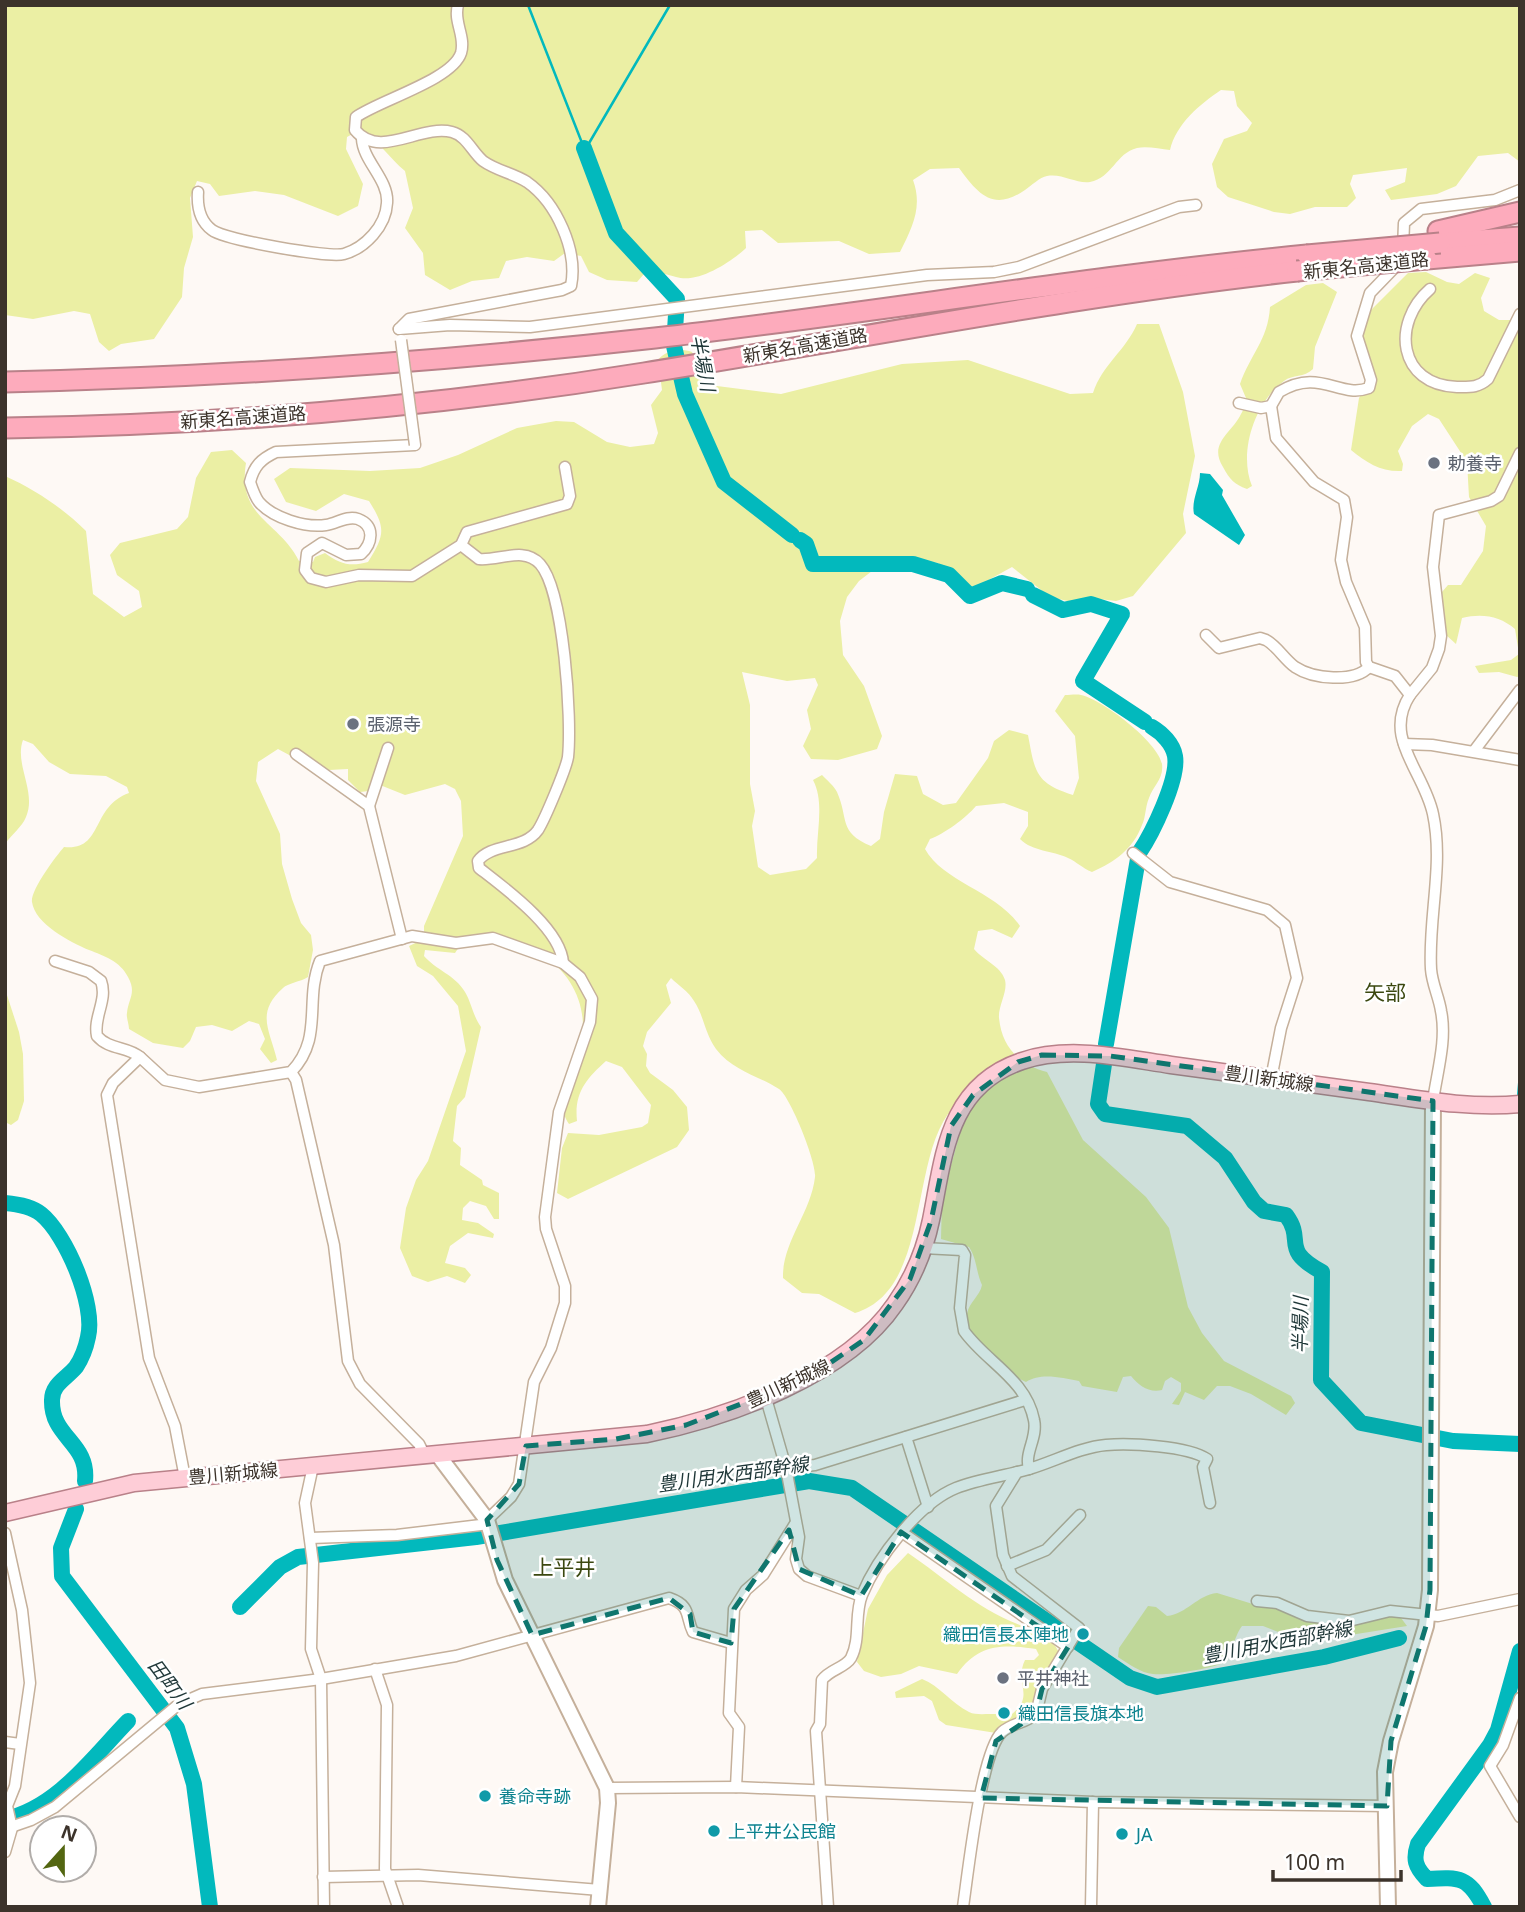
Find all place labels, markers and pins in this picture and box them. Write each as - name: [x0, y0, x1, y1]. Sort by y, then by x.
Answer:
- place label: 勅養寺: [1447, 451, 1502, 475]
- marker: 勅養寺: [1426, 455, 1442, 471]
- place label: 張源寺: [367, 712, 421, 736]
- marker: 張源寺: [345, 716, 361, 732]
- place label: 織田信長本陣地: [943, 1622, 1069, 1646]
- marker: 織田信長本陣地: [1075, 1626, 1091, 1642]
- place label: 平井神社: [1017, 1666, 1089, 1690]
- marker: 平井神社: [995, 1670, 1011, 1686]
- place label: 織田信長旗本地: [1018, 1701, 1144, 1725]
- marker: 織田信長旗本地: [996, 1705, 1012, 1721]
- place label: 養命寺跡: [499, 1784, 571, 1808]
- marker: 養命寺跡: [477, 1788, 493, 1804]
- place label: 上平井公民館: [728, 1819, 836, 1843]
- place label: JA: [1134, 1822, 1153, 1846]
- marker: 上平井公民館: [706, 1823, 722, 1839]
- marker: JA: [1114, 1826, 1130, 1842]

